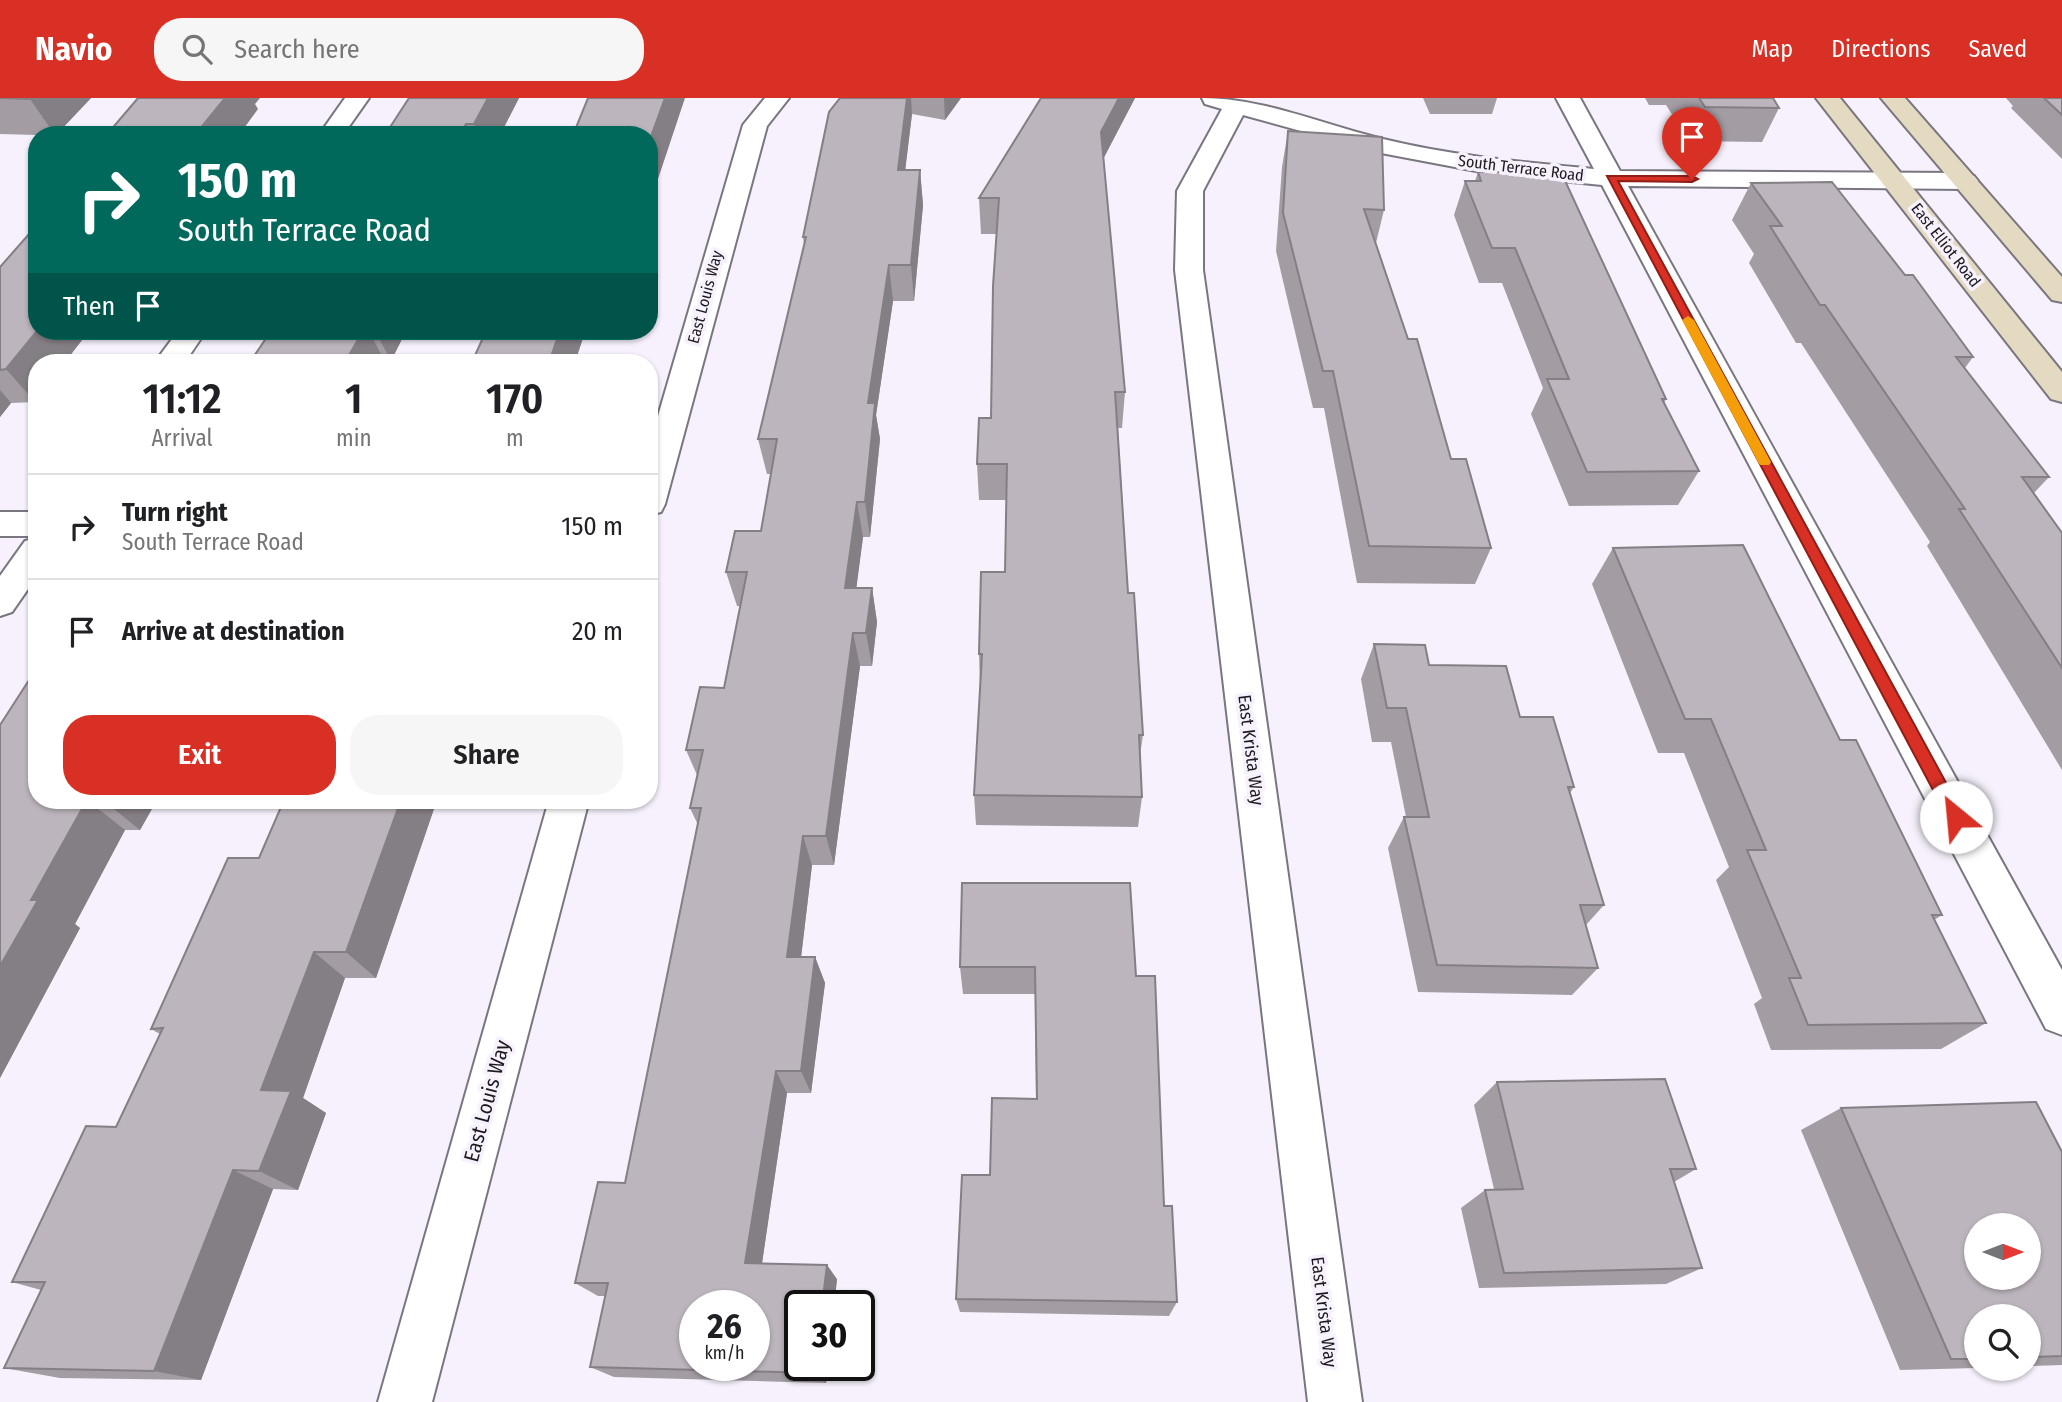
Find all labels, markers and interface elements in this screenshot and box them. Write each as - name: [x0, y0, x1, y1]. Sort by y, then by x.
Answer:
- search box: [154, 18, 644, 81]
- text: Navio: [35, 29, 112, 69]
- icon: search: [178, 30, 216, 68]
- text: Search here: [234, 34, 360, 65]
- text: Map: [1752, 35, 1793, 63]
- text: Directions: [1831, 35, 1930, 63]
- text: Saved: [1968, 35, 2027, 63]
- pin: [1662, 107, 1722, 179]
- icon: arrive: [1673, 118, 1711, 156]
- text: 150 m: [178, 151, 297, 210]
- street label: South Terrace Road: [1457, 151, 1585, 185]
- icon: right: [63, 154, 154, 245]
- street label: East Elliot Road: [1907, 199, 1985, 291]
- text: South Terrace Road: [178, 211, 431, 249]
- street label: East Louis Way: [683, 248, 727, 345]
- icon: arrive: [129, 287, 167, 325]
- text: Then: [63, 291, 115, 322]
- text: 11:12: [142, 374, 222, 424]
- text: 1: [345, 374, 363, 424]
- text: 170: [486, 374, 543, 424]
- text: Arrival: [152, 424, 213, 452]
- text: min: [336, 424, 372, 452]
- text: m: [506, 424, 524, 452]
- text: Turn right: [122, 497, 228, 528]
- icon: right: [63, 508, 101, 546]
- text: 150 m: [561, 511, 623, 542]
- text: South Terrace Road: [122, 528, 304, 556]
- icon: arrive: [63, 613, 101, 651]
- text: Arrive at destination: [122, 616, 345, 647]
- text: 20 m: [572, 616, 623, 647]
- street label: East Krista Way: [1233, 694, 1269, 806]
- button: Exit: [63, 715, 336, 795]
- button: Share: [350, 715, 623, 795]
- position arrow: [1919, 780, 1993, 854]
- street label: East Louis Way: [458, 1037, 516, 1165]
- north arrow: [1964, 1213, 2040, 1290]
- map controls: [1964, 1213, 2041, 1381]
- street label: East Krista Way: [1306, 1256, 1342, 1368]
- speed limit sign: 30: [784, 1290, 875, 1381]
- button: search: [1964, 1304, 2041, 1381]
- text: 26: [707, 1305, 742, 1347]
- text: km/h: [704, 1342, 745, 1364]

